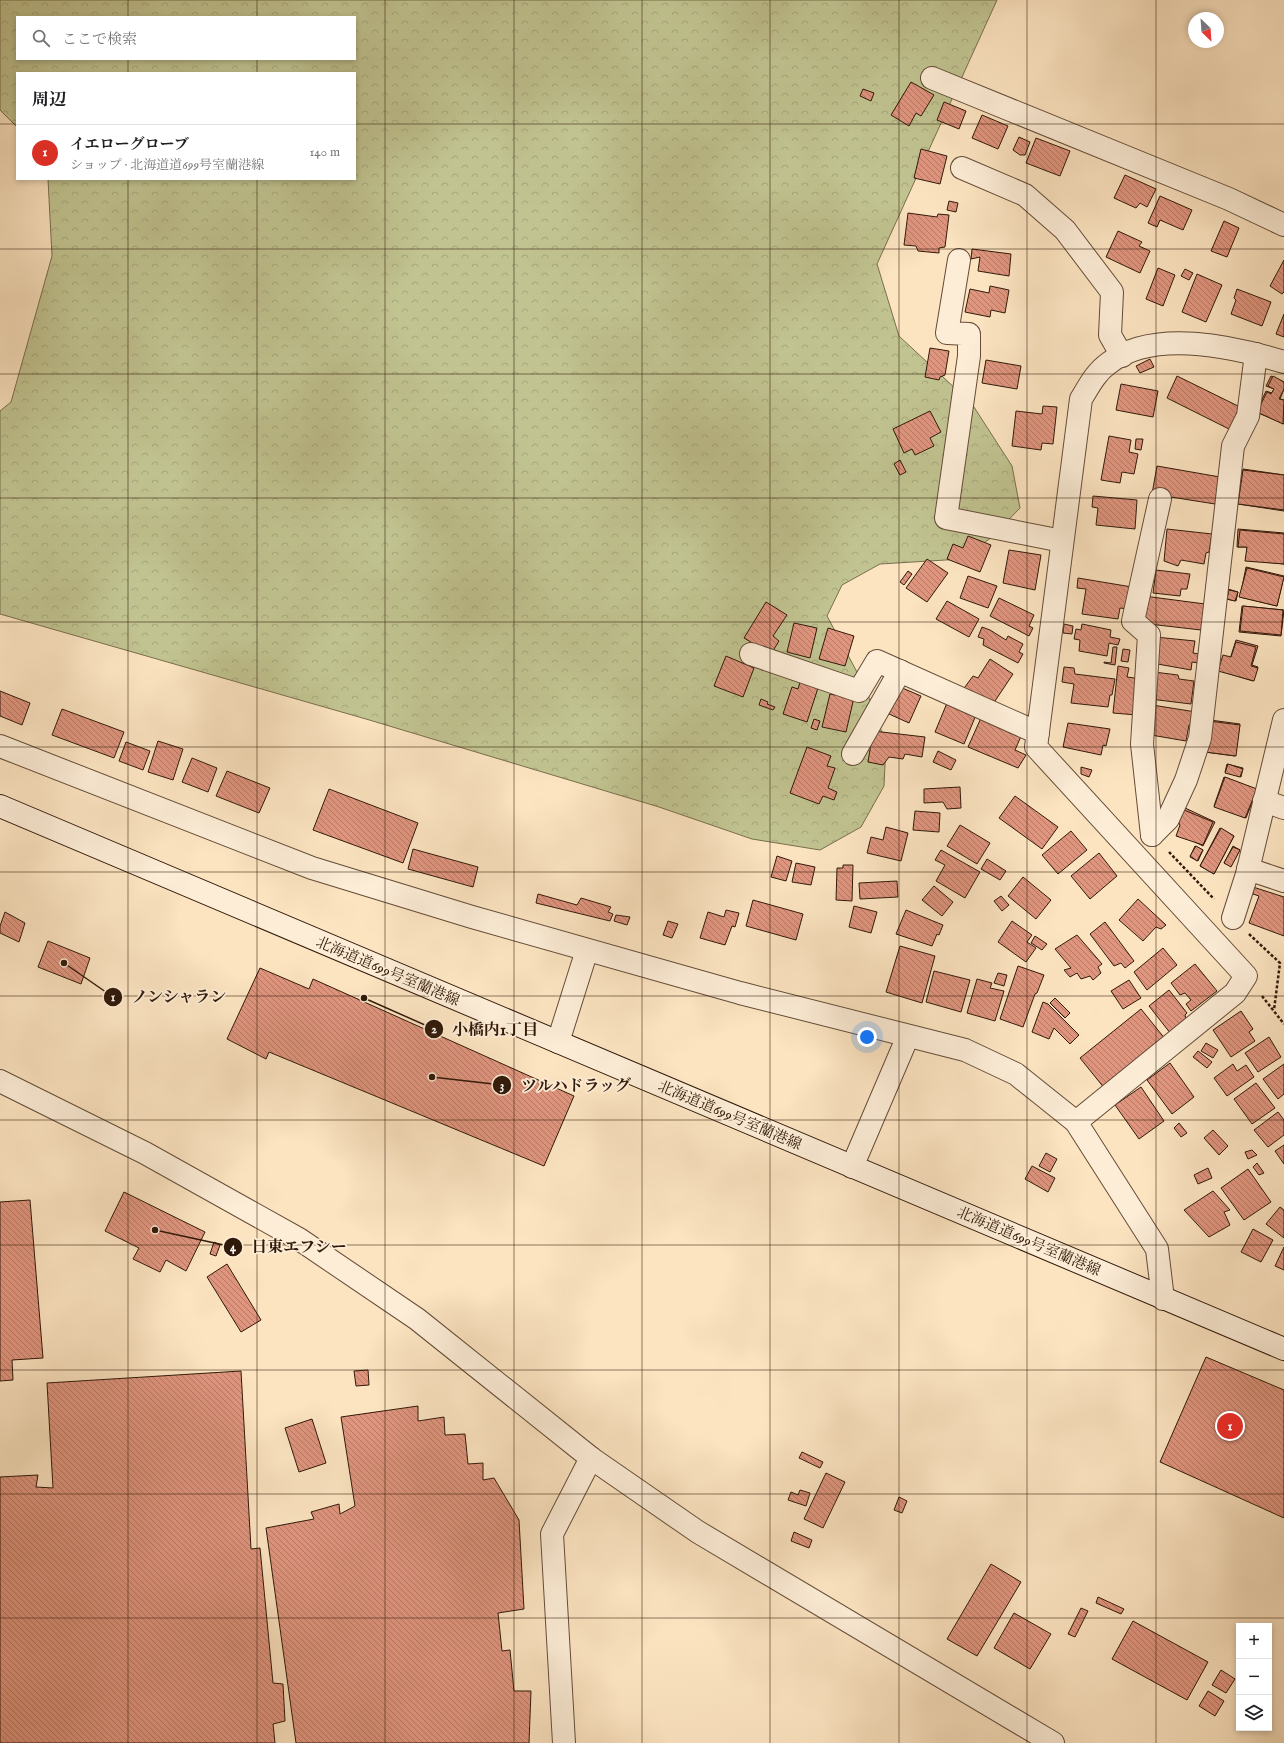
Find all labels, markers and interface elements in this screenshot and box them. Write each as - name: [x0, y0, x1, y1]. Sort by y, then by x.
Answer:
- north arrow: [1188, 12, 1224, 48]
- search box: [16, 16, 356, 60]
- icon: search: [30, 27, 52, 49]
- text: ここで検索: [62, 30, 137, 49]
- text: 周辺: [32, 90, 66, 111]
- text: イエローグローブ: [70, 135, 189, 154]
- text: 1: [43, 144, 47, 161]
- text: 140 m: [310, 144, 340, 161]
- text: ショップ · 北海道道699号室蘭港線: [70, 157, 264, 174]
- street label: 北海道道699号室蘭港線: [313, 933, 463, 1010]
- callout: ノンシャラン: [103, 983, 235, 1011]
- text: ノンシャラン: [132, 988, 226, 1008]
- text: 1: [111, 990, 116, 1005]
- callout: 小橋内1丁目: [424, 1015, 546, 1043]
- text: 小橋内1丁目: [452, 1021, 538, 1041]
- text: 2: [431, 1022, 437, 1037]
- your location: [857, 1027, 877, 1047]
- callout: ツルハドラッグ: [492, 1071, 640, 1099]
- text: ツルハドラッグ: [521, 1077, 631, 1097]
- street label: 北海道道699号室蘭港線: [655, 1077, 805, 1154]
- text: 3: [500, 1078, 504, 1093]
- street label: 北海道道699号室蘭港線: [954, 1203, 1104, 1280]
- callout: 日東エフシー: [223, 1233, 355, 1261]
- text: 日東エフシー: [251, 1238, 347, 1258]
- text: 4: [230, 1240, 237, 1255]
- pin: 1: [1217, 1411, 1243, 1441]
- map controls: [1236, 1623, 1272, 1731]
- button: +: [1236, 1623, 1272, 1659]
- button: −: [1236, 1659, 1272, 1695]
- button: layers: [1236, 1695, 1272, 1731]

